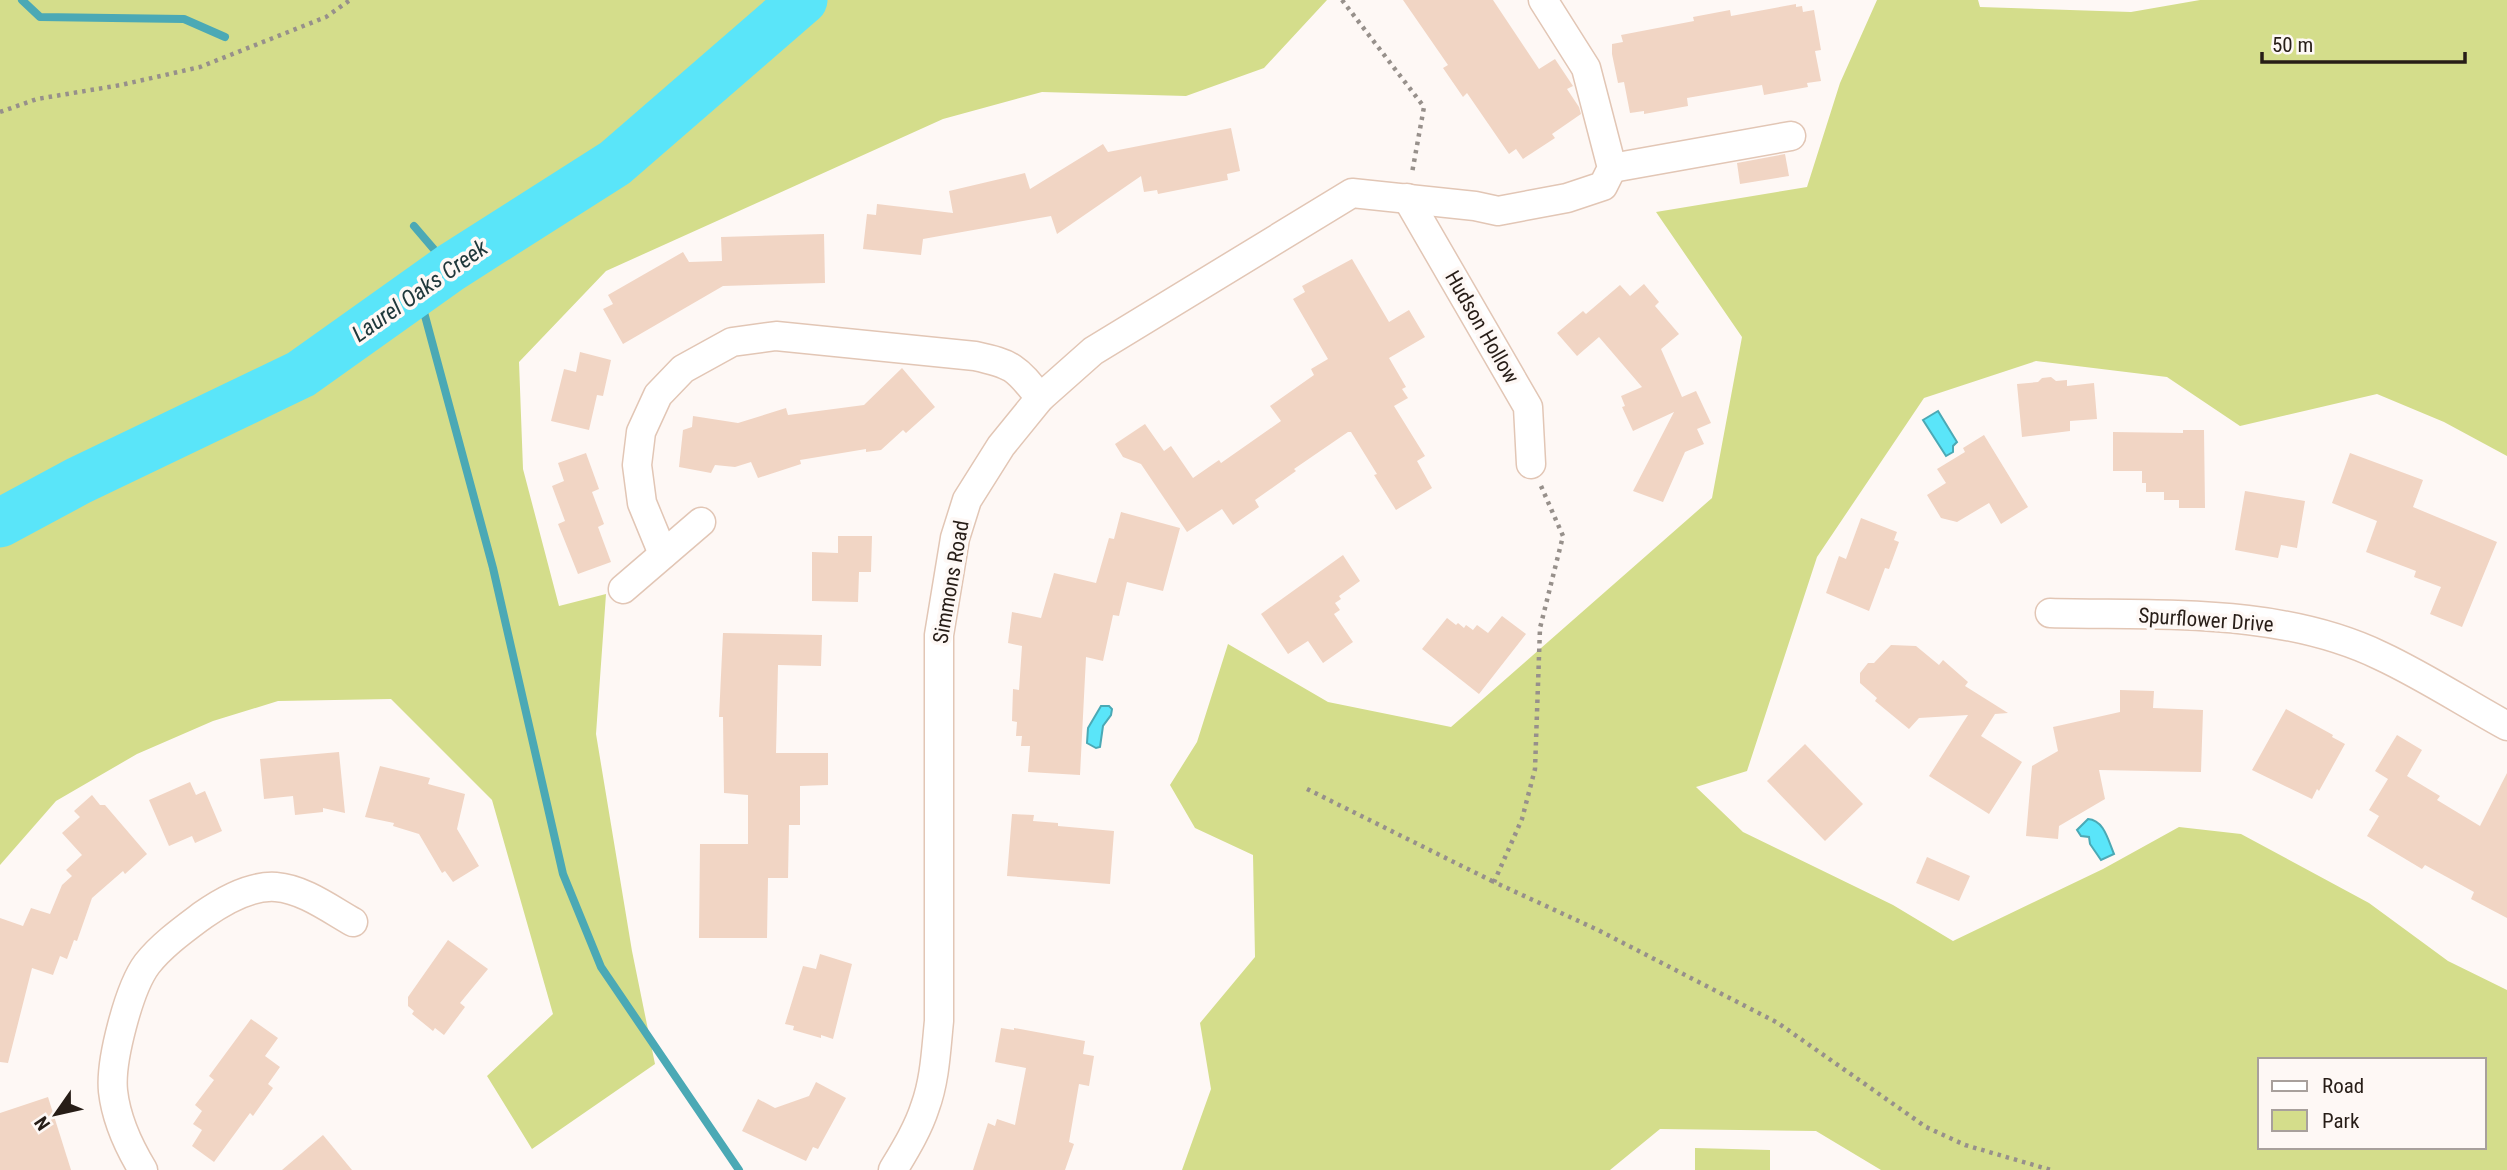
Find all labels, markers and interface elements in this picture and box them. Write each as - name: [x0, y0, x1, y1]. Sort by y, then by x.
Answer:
- scale bar: [2262, 21, 2465, 65]
- text: 50 m: [2272, 33, 2313, 57]
- water label: Laurel Oaks Creek: [347, 234, 494, 348]
- street label: Hudson Hollow: [1440, 266, 1524, 388]
- street label: Simmons Road: [928, 519, 974, 645]
- street label: Spurflower Drive: [2138, 603, 2275, 637]
- legend: [2258, 1058, 2486, 1149]
- text: Road: [2322, 1074, 2364, 1098]
- north arrow: [21, 1079, 91, 1149]
- text: Park: [2322, 1109, 2360, 1133]
- text: N: [30, 1112, 55, 1134]

